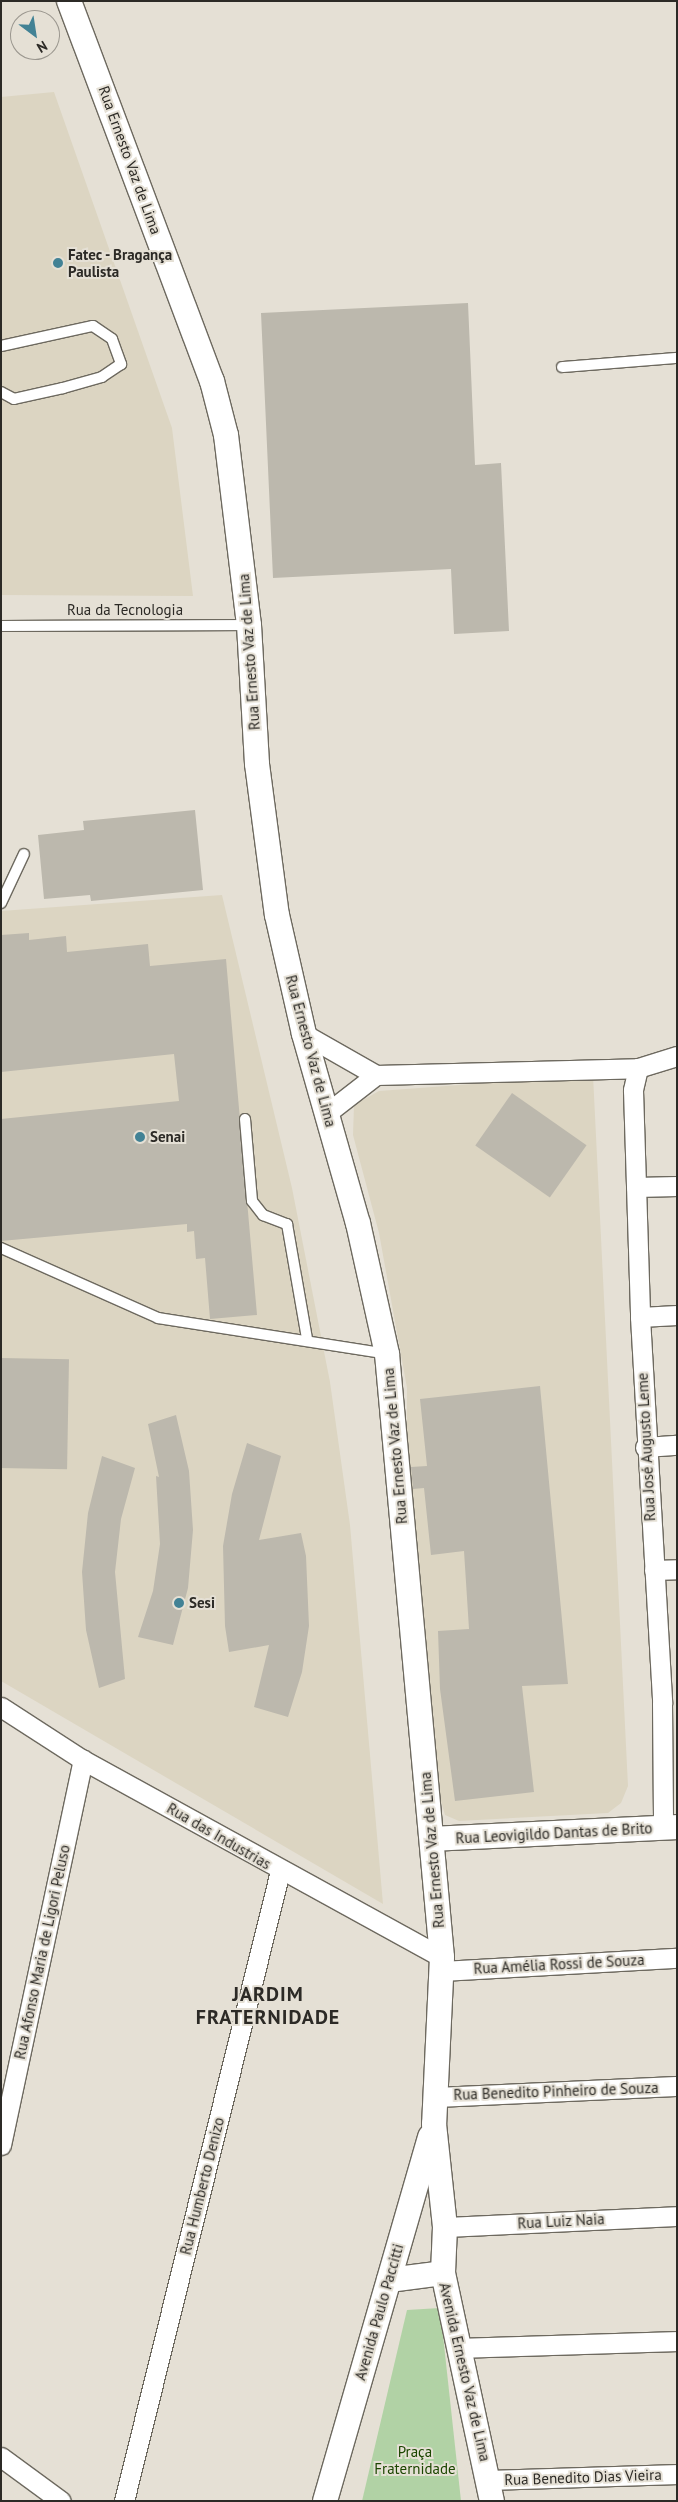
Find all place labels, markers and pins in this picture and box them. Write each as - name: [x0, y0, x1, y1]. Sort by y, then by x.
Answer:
- place label: Fatec - Bragança Paulista: [68, 245, 174, 280]
- marker: Fatec - Bragança Paulista: [52, 257, 64, 269]
- place label: Senai: [150, 1128, 185, 1146]
- marker: Senai: [134, 1131, 146, 1143]
- place label: Sesi: [189, 1594, 215, 1612]
- marker: Sesi: [173, 1597, 185, 1609]

